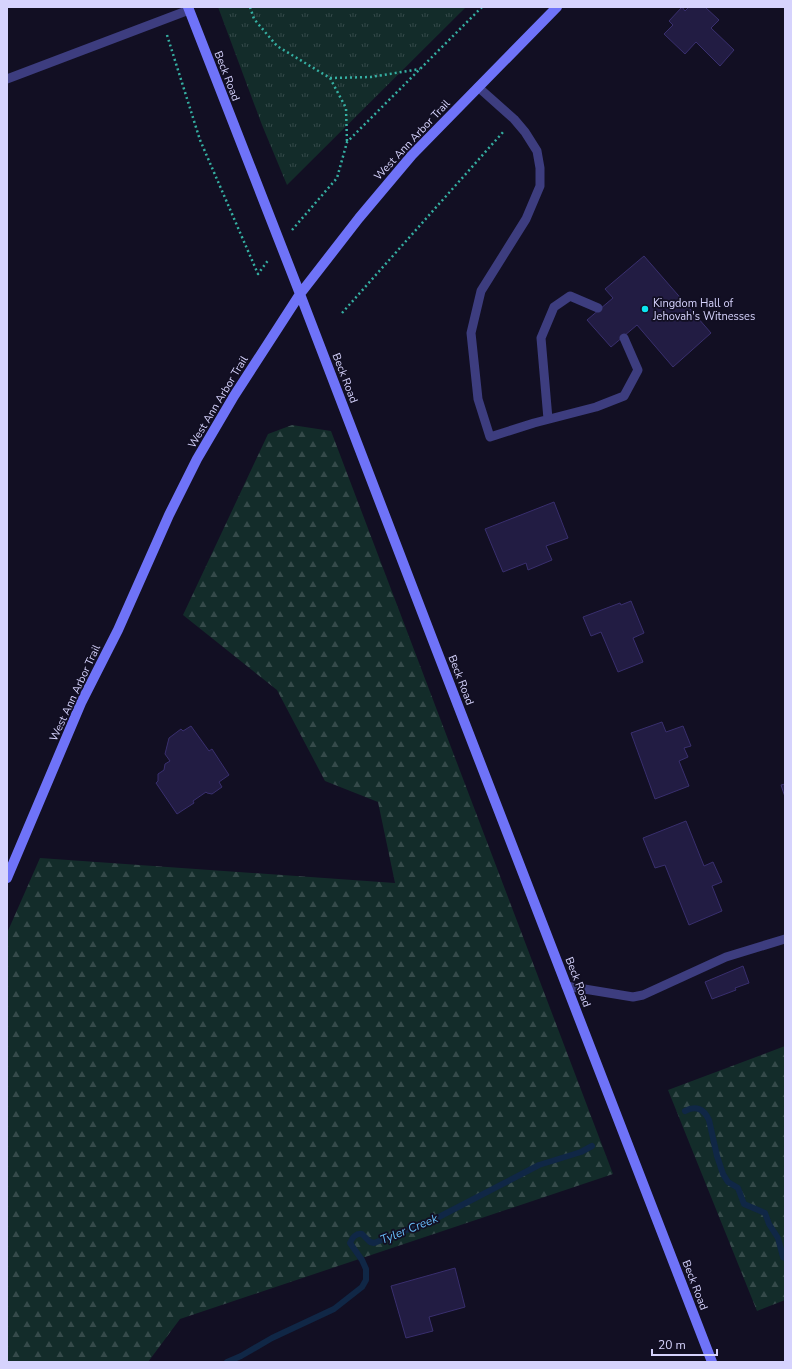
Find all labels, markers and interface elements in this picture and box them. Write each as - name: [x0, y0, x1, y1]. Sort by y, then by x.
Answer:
- street label: Beck Road: [211, 49, 243, 103]
- street label: West Ann Arbor Trail: [371, 96, 454, 184]
- place label: Kingdom Hall of Jehovah's Witnesses: [652, 296, 755, 324]
- marker: Kingdom Hall of Jehovah's Witnesses: [640, 304, 650, 314]
- street label: Beck Road: [329, 351, 361, 405]
- street label: West Ann Arbor Trail: [184, 352, 252, 451]
- street label: West Ann Arbor Trail: [46, 642, 104, 744]
- street label: Beck Road: [445, 653, 477, 707]
- street label: Beck Road: [562, 955, 594, 1009]
- water label: Tyler Creek: [378, 1210, 441, 1248]
- street label: Beck Road: [679, 1258, 711, 1312]
- scale bar: [652, 1331, 717, 1357]
- text: 20 m: [658, 1337, 686, 1353]

